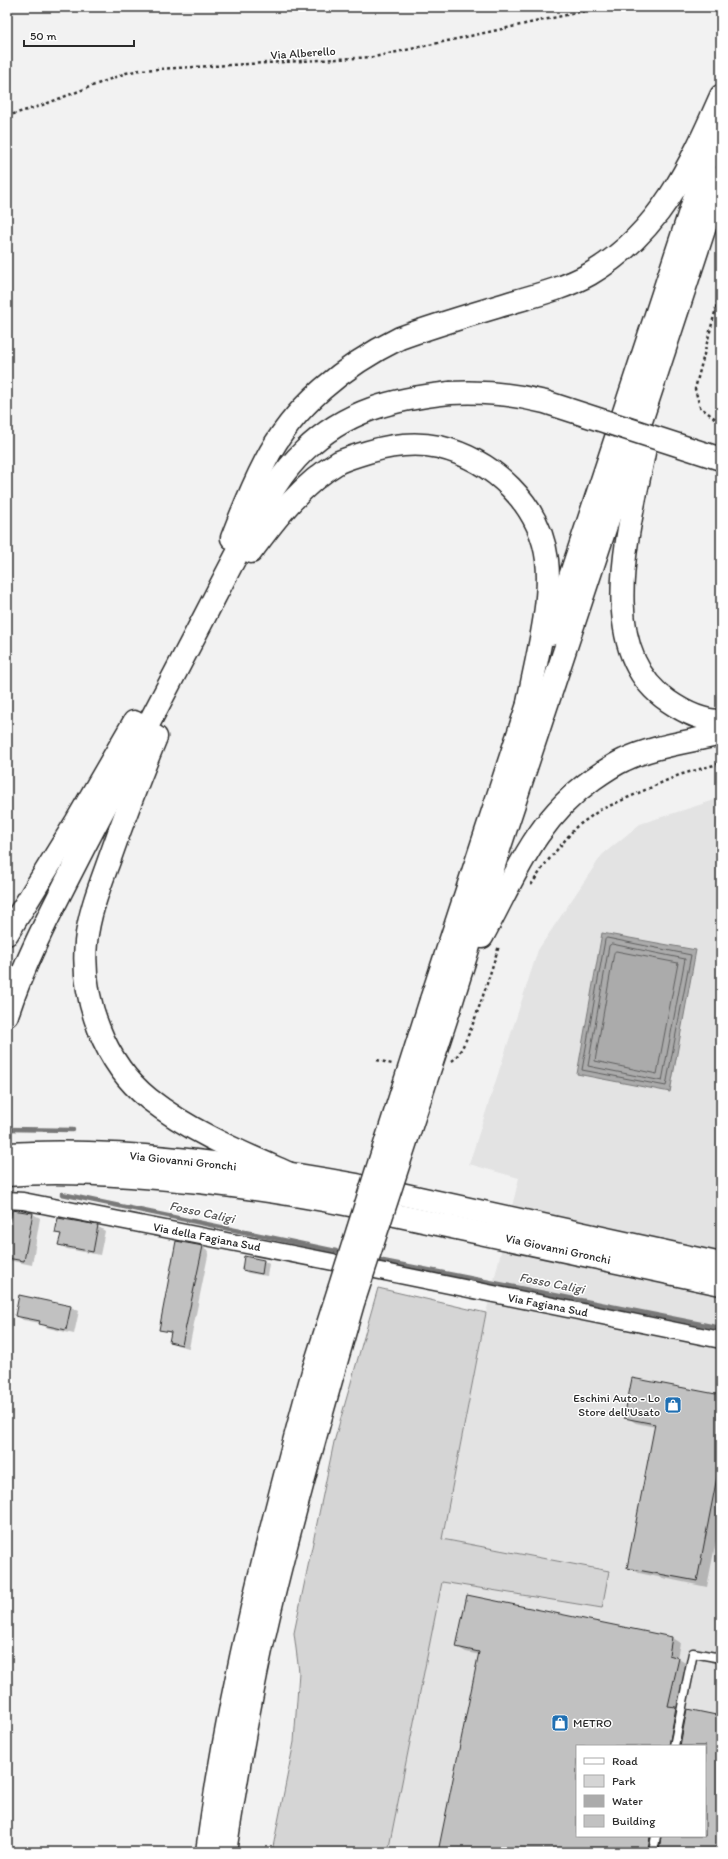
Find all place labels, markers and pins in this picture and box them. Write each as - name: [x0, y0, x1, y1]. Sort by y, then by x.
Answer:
- place label: Eschini Auto - Lo Store dell'Usato: [573, 1391, 660, 1419]
- shop icon: Eschini Auto - Lo Store dell'Usato: [663, 1395, 683, 1415]
- shop icon: METRO: [550, 1713, 570, 1733]
- place label: METRO: [573, 1716, 612, 1730]

